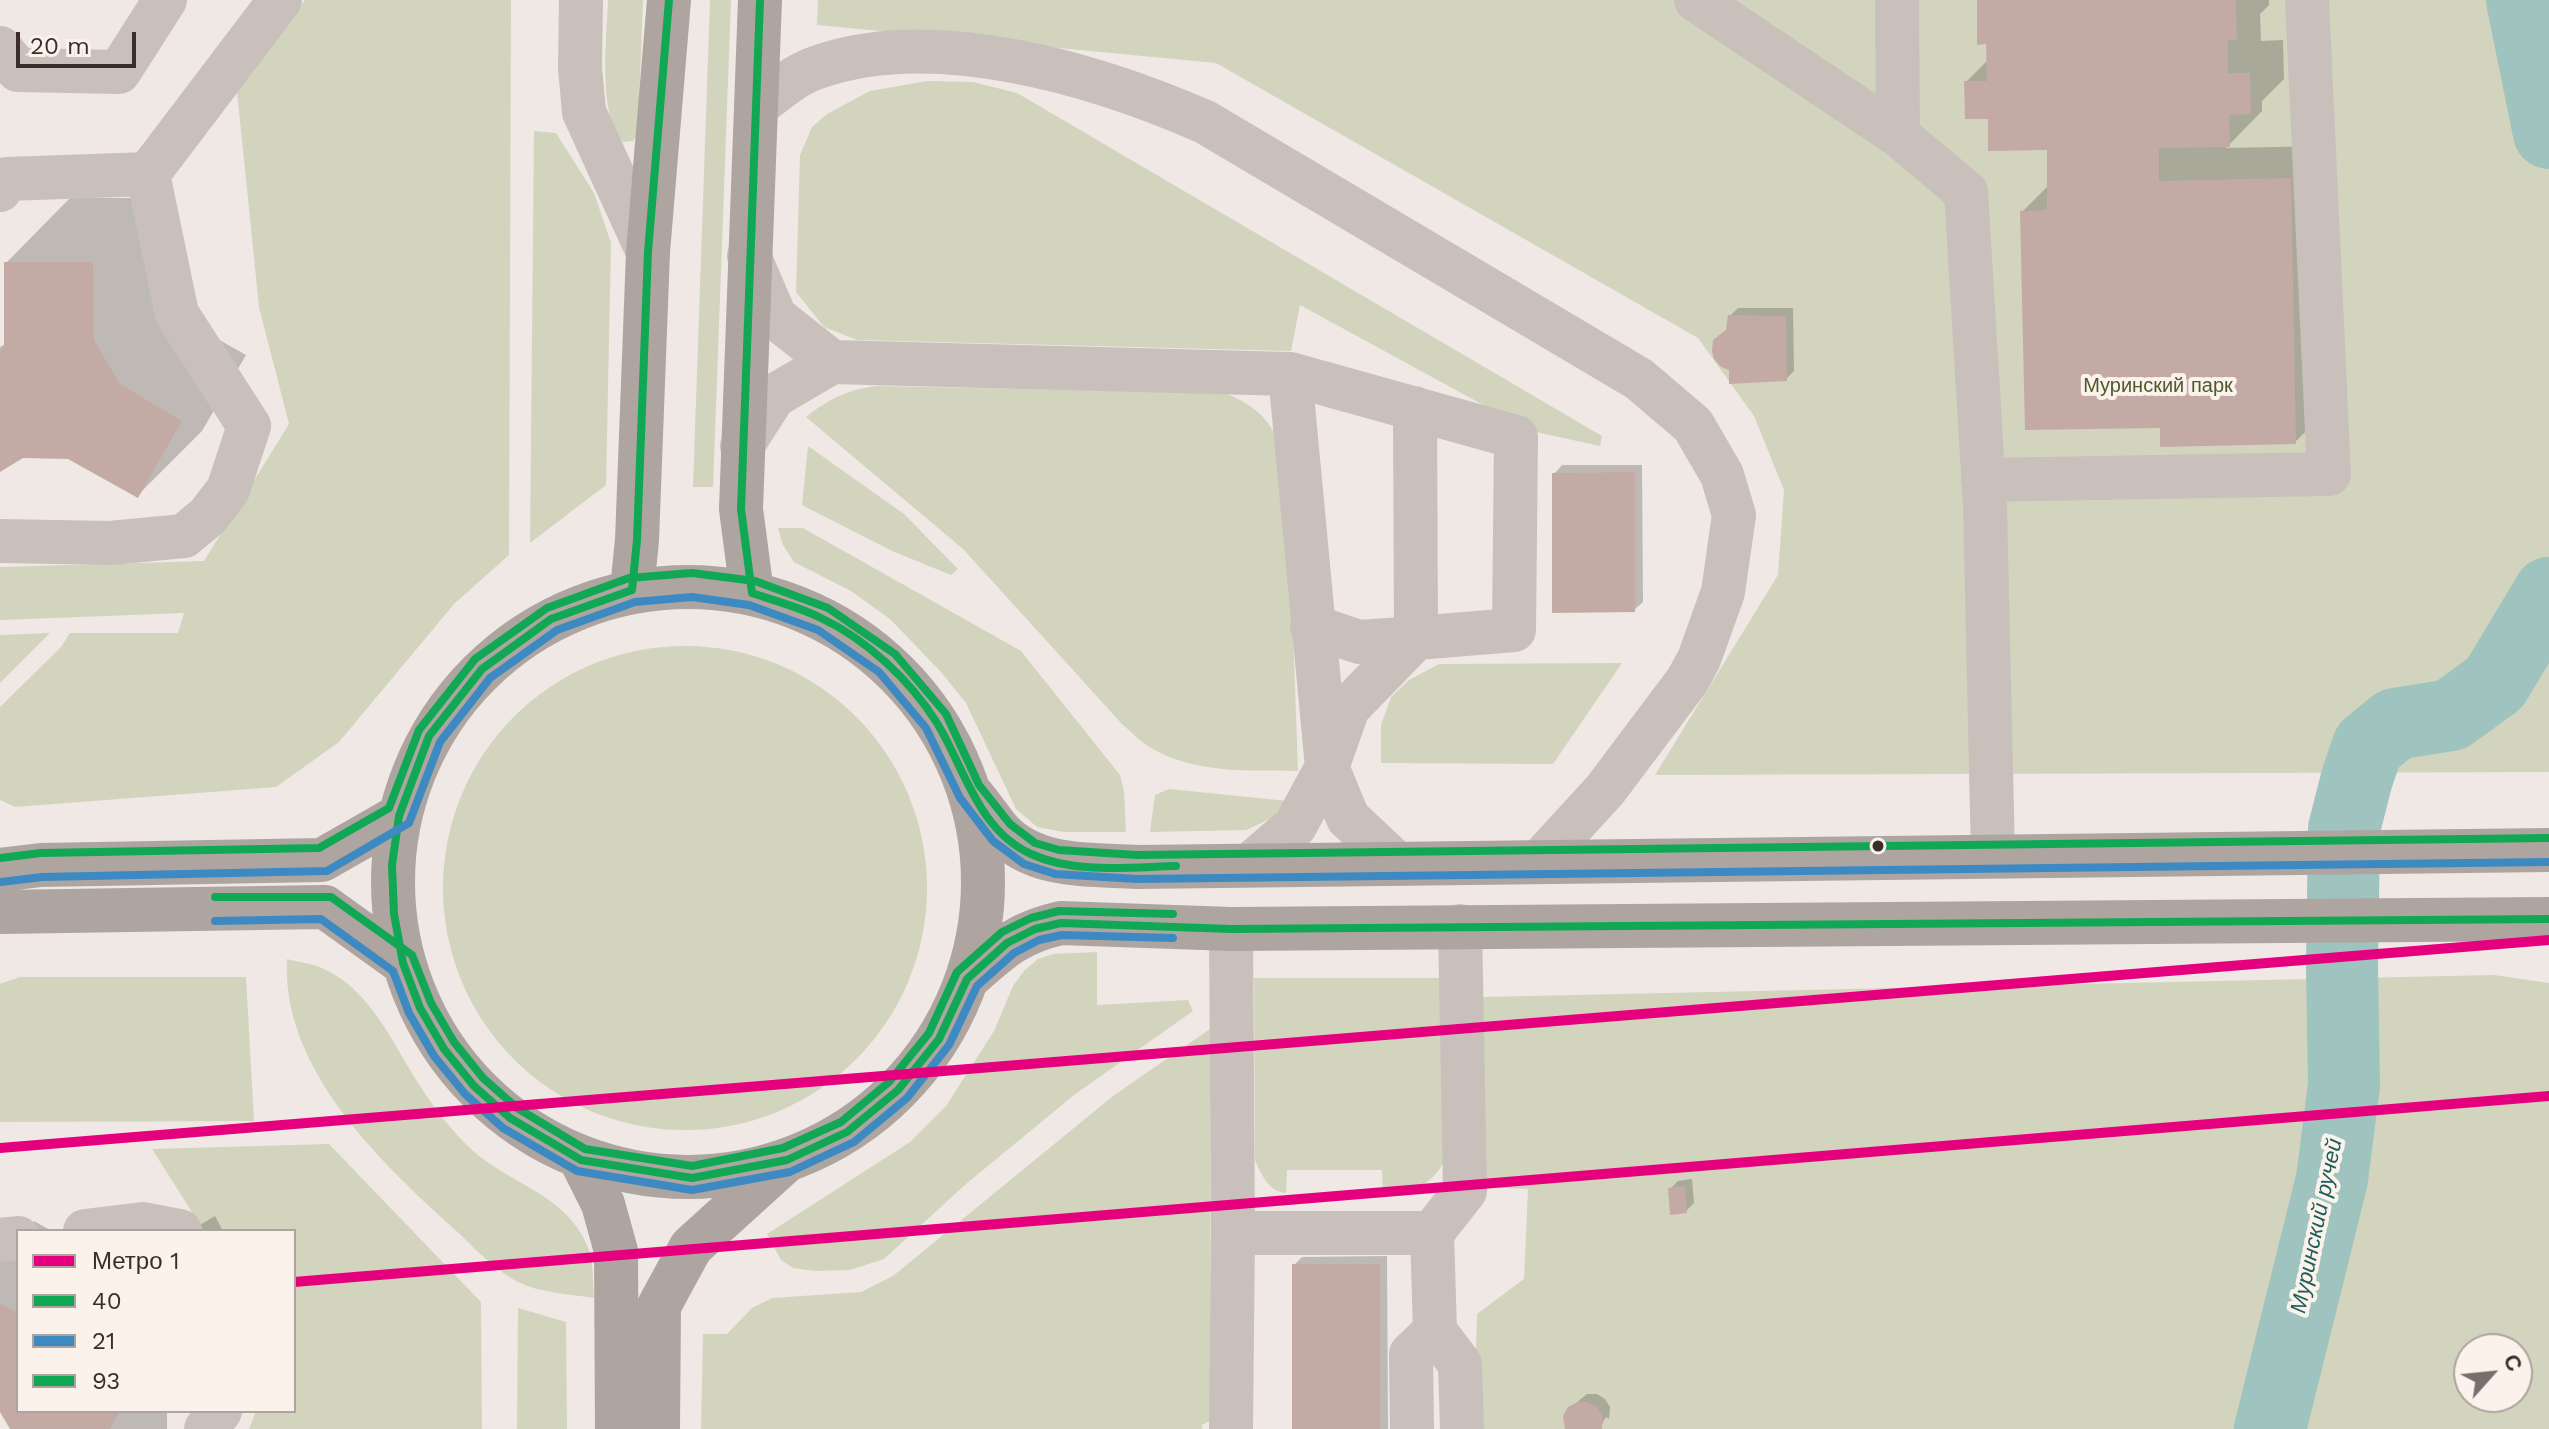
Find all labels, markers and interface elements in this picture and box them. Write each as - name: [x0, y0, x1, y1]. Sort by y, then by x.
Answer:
- scale bar: [20, 16, 140, 66]
- text: 20 m: [30, 32, 90, 60]
- park label: Муринский парк: [2083, 374, 2233, 398]
- unlabelled marker: [1870, 838, 1886, 854]
- water label: Муринский ручей: [2286, 1136, 2348, 1316]
- legend: [16, 1229, 296, 1413]
- text: Метро 1: [92, 1247, 180, 1275]
- text: 40: [92, 1287, 122, 1315]
- text: 21: [92, 1327, 115, 1355]
- north arrow: [2453, 1333, 2533, 1413]
- text: С: [2498, 1350, 2528, 1376]
- text: 93: [92, 1367, 120, 1395]

